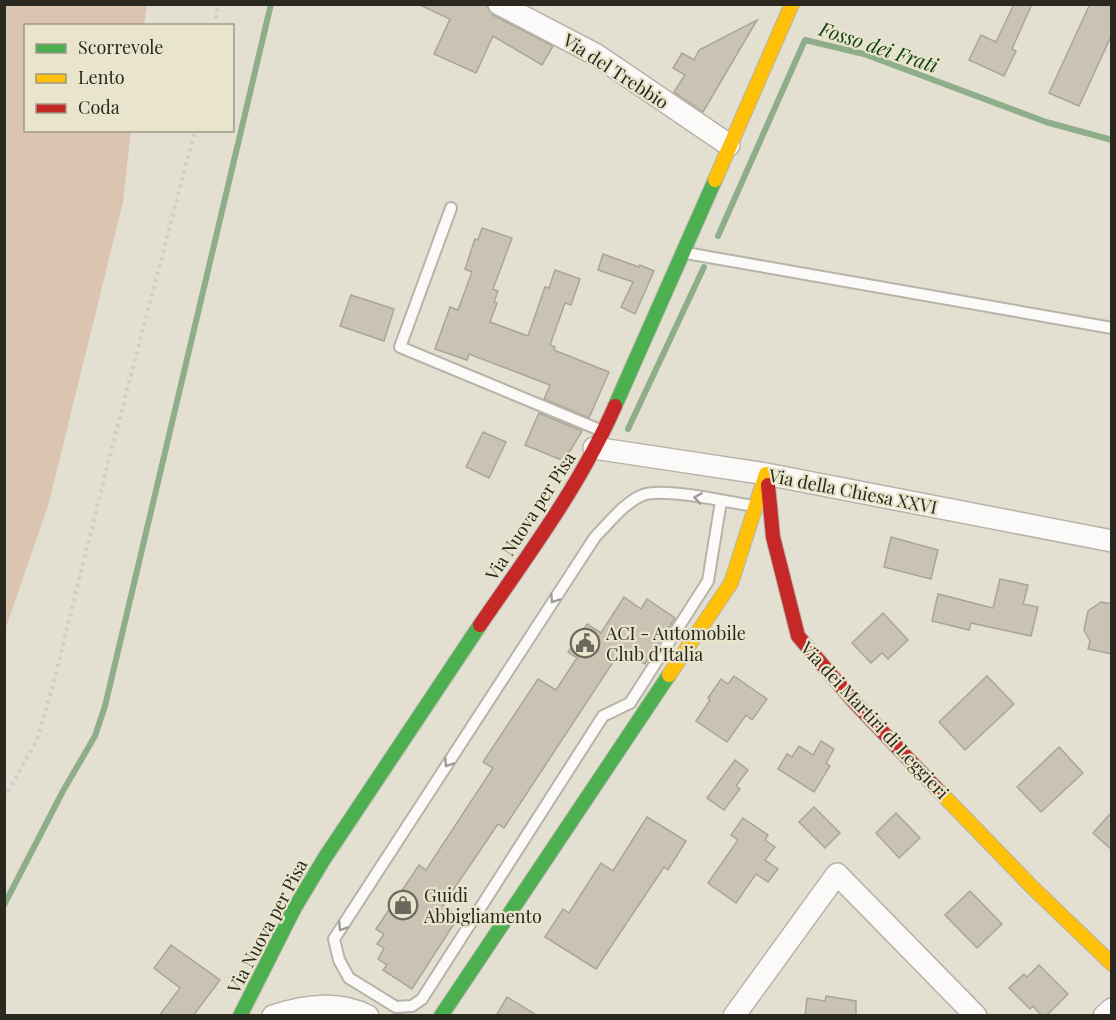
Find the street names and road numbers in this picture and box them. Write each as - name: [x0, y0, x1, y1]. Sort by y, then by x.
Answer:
- street label: Via del Trebbio: [558, 27, 674, 114]
- street label: Via Nuova per Pisa: [479, 447, 580, 586]
- street label: Via della Chiesa XXVI: [766, 463, 939, 519]
- street label: Via dei Martiri di Leggieri: [795, 635, 954, 804]
- street label: Via Nuova per Pisa: [221, 855, 312, 998]

